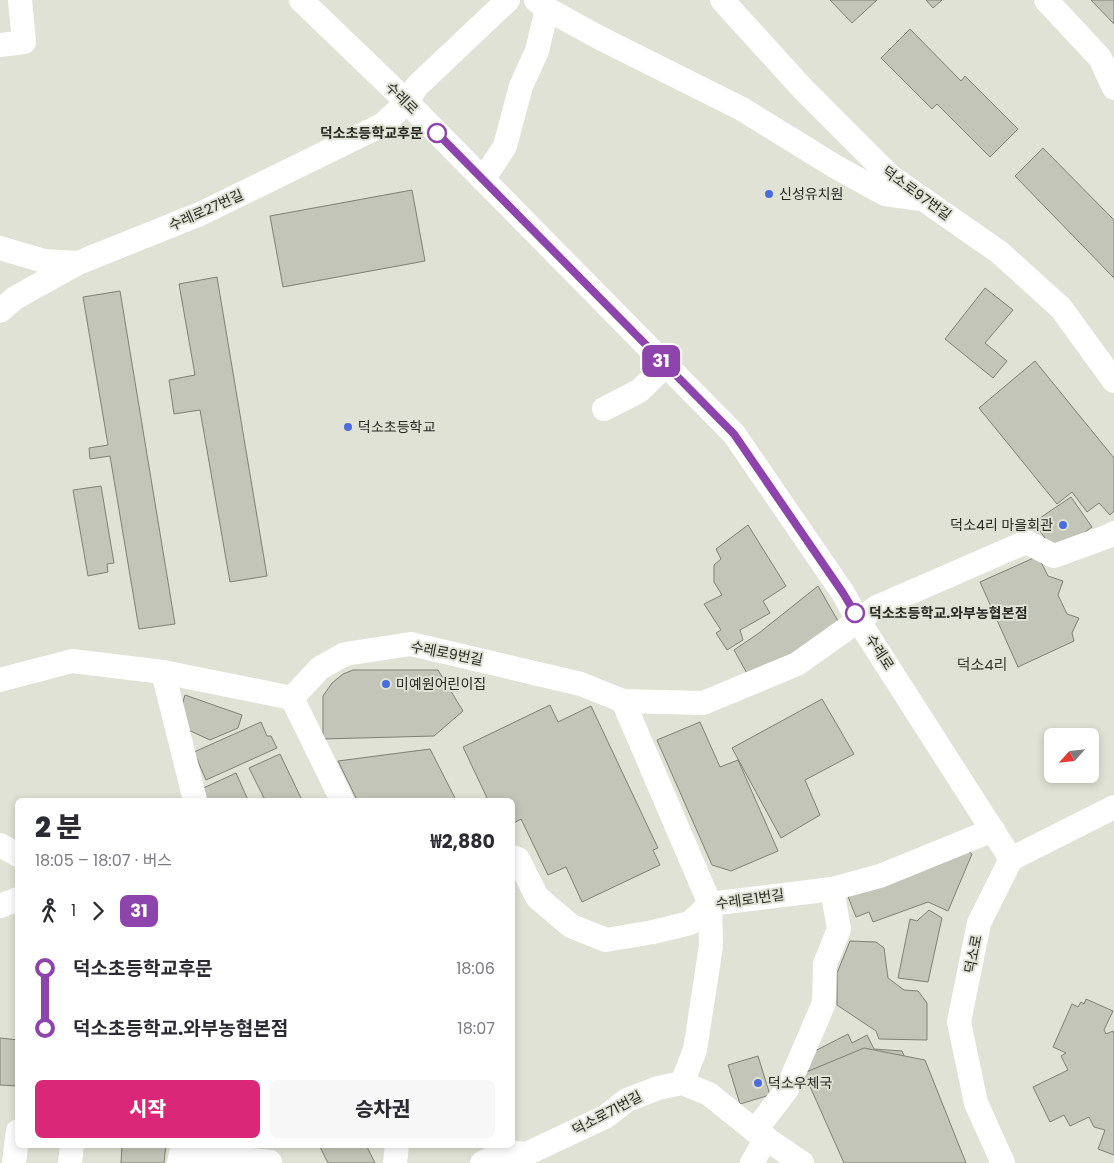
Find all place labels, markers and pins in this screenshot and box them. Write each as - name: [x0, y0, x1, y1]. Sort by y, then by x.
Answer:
- place label: 덕소초등학교후문: [320, 123, 423, 143]
- marker: 덕소초등학교후문: [427, 123, 447, 143]
- place label: 신성유치원: [779, 184, 843, 204]
- marker: 신성유치원: [763, 188, 775, 200]
- place label: 덕소초등학교: [358, 417, 435, 437]
- marker: 덕소초등학교: [342, 421, 354, 433]
- place label: 덕소4리 마을회관: [950, 515, 1053, 535]
- marker: 덕소4리 마을회관: [1057, 519, 1069, 531]
- marker: 덕소초등학교.와부농협본점: [845, 603, 865, 623]
- place label: 덕소초등학교.와부농협본점: [869, 603, 1028, 623]
- place label: 미예원어린이집: [396, 674, 486, 694]
- marker: 미예원어린이집: [380, 678, 392, 690]
- place label: 덕소우체국: [768, 1073, 833, 1093]
- marker: 덕소우체국: [752, 1077, 764, 1089]

